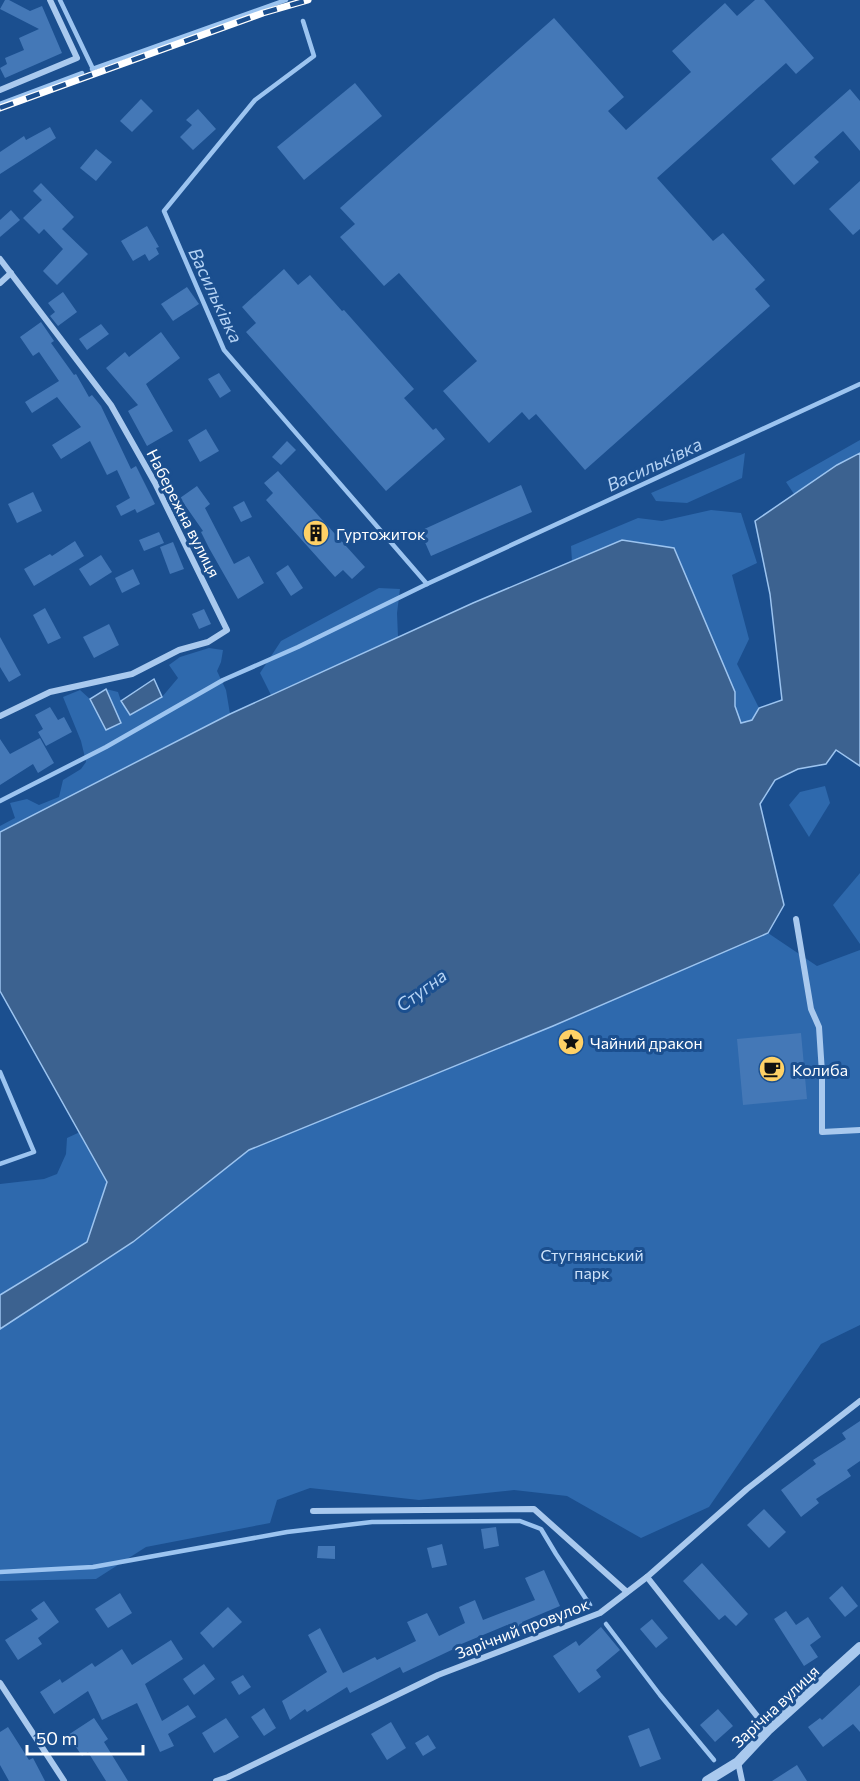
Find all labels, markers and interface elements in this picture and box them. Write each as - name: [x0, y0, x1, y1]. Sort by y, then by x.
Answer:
- water label: Васильківка: [184, 244, 248, 346]
- water label: Васильківка: [603, 432, 705, 496]
- street label: Набережна вулиця: [143, 446, 225, 580]
- building icon: Гуртожиток: [301, 518, 331, 548]
- place label: Гуртожиток: [336, 524, 426, 543]
- water label: Стугна: [391, 964, 451, 1016]
- place icon: Чайний дракон: [556, 1027, 586, 1057]
- place label: Чайний дракон: [590, 1033, 703, 1052]
- cafe icon: Колиба: [757, 1054, 787, 1084]
- place label: Колиба: [792, 1060, 848, 1079]
- park label: Стугнянський парк: [540, 1245, 644, 1282]
- street label: Зарічний провулок: [453, 1594, 592, 1662]
- street label: Зарічна вулиця: [727, 1661, 823, 1751]
- scale bar: [27, 1718, 142, 1756]
- text: 50 m: [36, 1727, 77, 1749]

